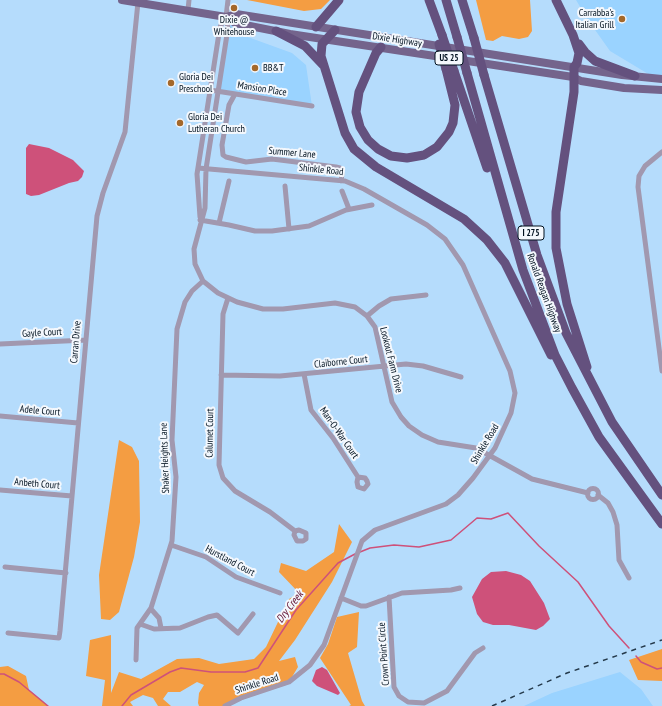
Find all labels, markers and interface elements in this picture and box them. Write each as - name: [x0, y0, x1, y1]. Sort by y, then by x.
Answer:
- marker: Dixie @ Whitehouse: [229, 3, 239, 13]
- place label: Carrabba's Italian Grill: [575, 7, 614, 30]
- place label: Dixie @ Whitehouse: [214, 14, 254, 38]
- marker: Carrabba's Italian Grill: [617, 14, 627, 24]
- street label: Dixie Highway: [371, 30, 423, 50]
- road number: US 25: [435, 51, 463, 65]
- place label: BB&T: [263, 62, 283, 74]
- marker: BB&T: [250, 63, 260, 73]
- place label: Gloria Dei Preschool: [179, 71, 213, 94]
- marker: Gloria Dei Preschool: [166, 78, 176, 88]
- street label: Mansion Place: [237, 79, 287, 99]
- place label: Gloria Dei Lutheran Church: [188, 111, 245, 134]
- marker: Gloria Dei Lutheran Church: [175, 118, 185, 128]
- street label: Summer Lane: [268, 145, 316, 161]
- street label: Shinkle Road: [298, 162, 344, 178]
- road number: I 275: [518, 226, 544, 240]
- street label: Ronald Reagan Highway: [524, 252, 564, 334]
- street label: Carran Drive: [68, 320, 84, 364]
- street label: Gayle Court: [22, 326, 62, 340]
- street label: Lookout Farm Drive: [377, 326, 405, 394]
- street label: Claiborne Court: [314, 353, 368, 371]
- street label: Adele Court: [19, 403, 61, 419]
- street label: Man-O-War Court: [317, 405, 361, 461]
- street label: Calumet Court: [204, 408, 216, 458]
- street label: Shinkle Road: [468, 422, 502, 466]
- street label: Shaker Heights Lane: [158, 423, 172, 493]
- street label: Anbeth Court: [14, 476, 60, 492]
- street label: Hurstland Court: [203, 543, 257, 579]
- water label: Dry Creek: [274, 588, 306, 626]
- street label: Crown Point Circle: [376, 622, 392, 686]
- street label: Shinkle Road: [234, 671, 280, 697]

